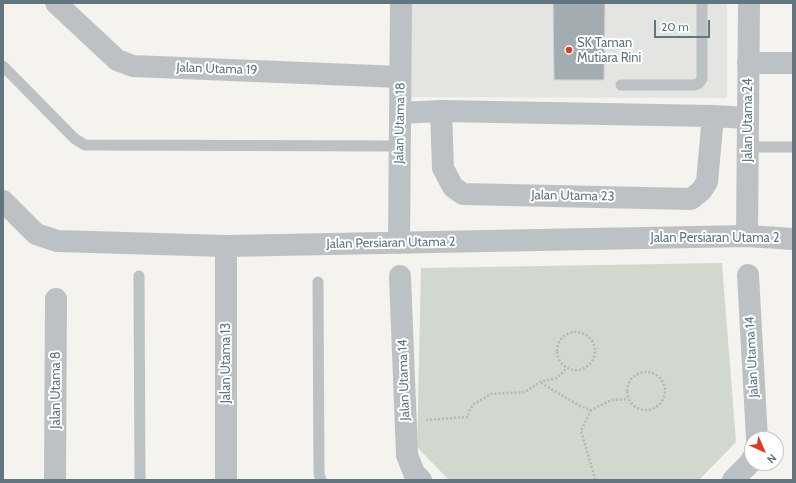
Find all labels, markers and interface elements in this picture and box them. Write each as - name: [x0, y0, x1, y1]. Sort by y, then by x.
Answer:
- scale bar: [656, 12, 712, 38]
- text: 20 m: [661, 19, 689, 34]
- place label: SK Taman Mutiara Rini: [577, 35, 641, 66]
- marker: SK Taman Mutiara Rini: [564, 45, 574, 55]
- street label: Jalan Utama 19: [176, 60, 258, 78]
- street label: Jalan Utama 24: [740, 78, 756, 162]
- street label: Jalan Utama 18: [391, 82, 409, 164]
- street label: Jalan Utama 23: [531, 187, 615, 205]
- street label: Jalan Persiaran Utama 2: [650, 230, 780, 246]
- street label: Jalan Persiaran Utama 2: [326, 234, 456, 252]
- street label: Jalan Utama 14: [742, 316, 762, 398]
- street label: Jalan Utama 13: [218, 323, 234, 403]
- street label: Jalan Utama 14: [395, 339, 413, 421]
- street label: Jalan Utama 8: [48, 351, 64, 429]
- north arrow: [744, 431, 784, 471]
- text: N: [764, 451, 779, 466]

